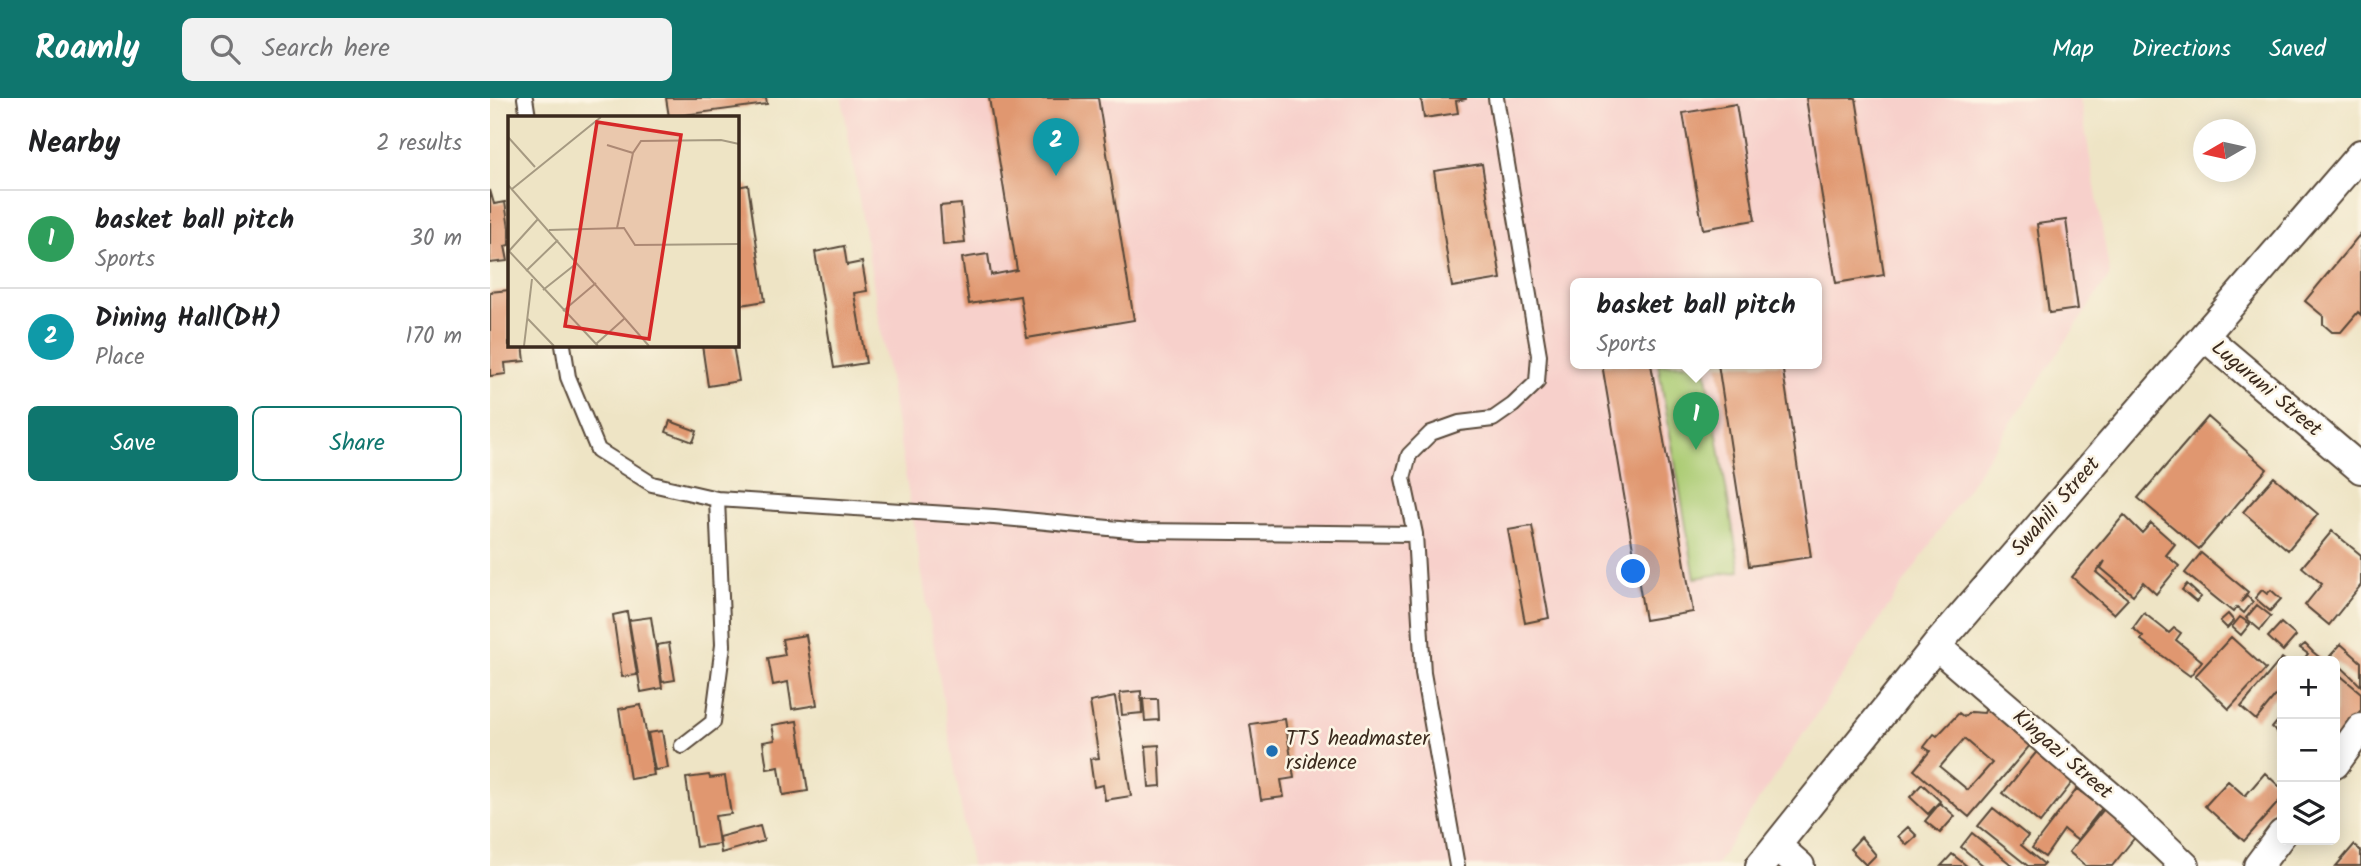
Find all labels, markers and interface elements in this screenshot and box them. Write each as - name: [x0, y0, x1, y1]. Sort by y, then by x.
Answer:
- search box: [182, 18, 672, 81]
- text: Roamly: [35, 23, 140, 76]
- text: Search here: [262, 28, 390, 70]
- icon: search: [206, 30, 244, 68]
- text: Map: [2052, 30, 2094, 69]
- text: Directions: [2132, 30, 2231, 69]
- text: Saved: [2269, 30, 2326, 69]
- inset map: [508, 116, 738, 346]
- pin: 2: [1033, 118, 1079, 176]
- north arrow: [2193, 119, 2256, 182]
- text: Nearby: [28, 120, 120, 168]
- text: 2 results: [376, 126, 462, 162]
- text: basket ball pitch: [95, 200, 294, 242]
- text: 1: [48, 221, 54, 257]
- text: 30 m: [410, 221, 462, 257]
- text: Sports: [95, 242, 155, 278]
- popup: [1570, 278, 1822, 369]
- text: basket ball pitch: [1596, 285, 1796, 327]
- text: Dining Hall(DH): [95, 298, 282, 340]
- text: 2: [44, 319, 58, 355]
- text: 170 m: [405, 319, 462, 355]
- text: Sports: [1596, 327, 1656, 363]
- street label: Luguruni Street: [2203, 332, 2330, 446]
- text: Place: [95, 340, 145, 376]
- pin: 1: [1673, 392, 1719, 450]
- button: Save: [28, 406, 238, 481]
- button: Share: [252, 406, 462, 481]
- street label: Swahili Street: [2003, 449, 2109, 564]
- your location: [1616, 554, 1650, 588]
- map controls: [2277, 656, 2340, 845]
- button: +: [2277, 656, 2340, 719]
- street label: Kingazi Street: [2004, 702, 2120, 809]
- button: −: [2277, 719, 2340, 782]
- place label: TTS headmaster rsidence: [1286, 723, 1430, 780]
- marker: TTS headmaster rsidence: [1264, 743, 1280, 759]
- button: layers: [2277, 782, 2340, 845]

